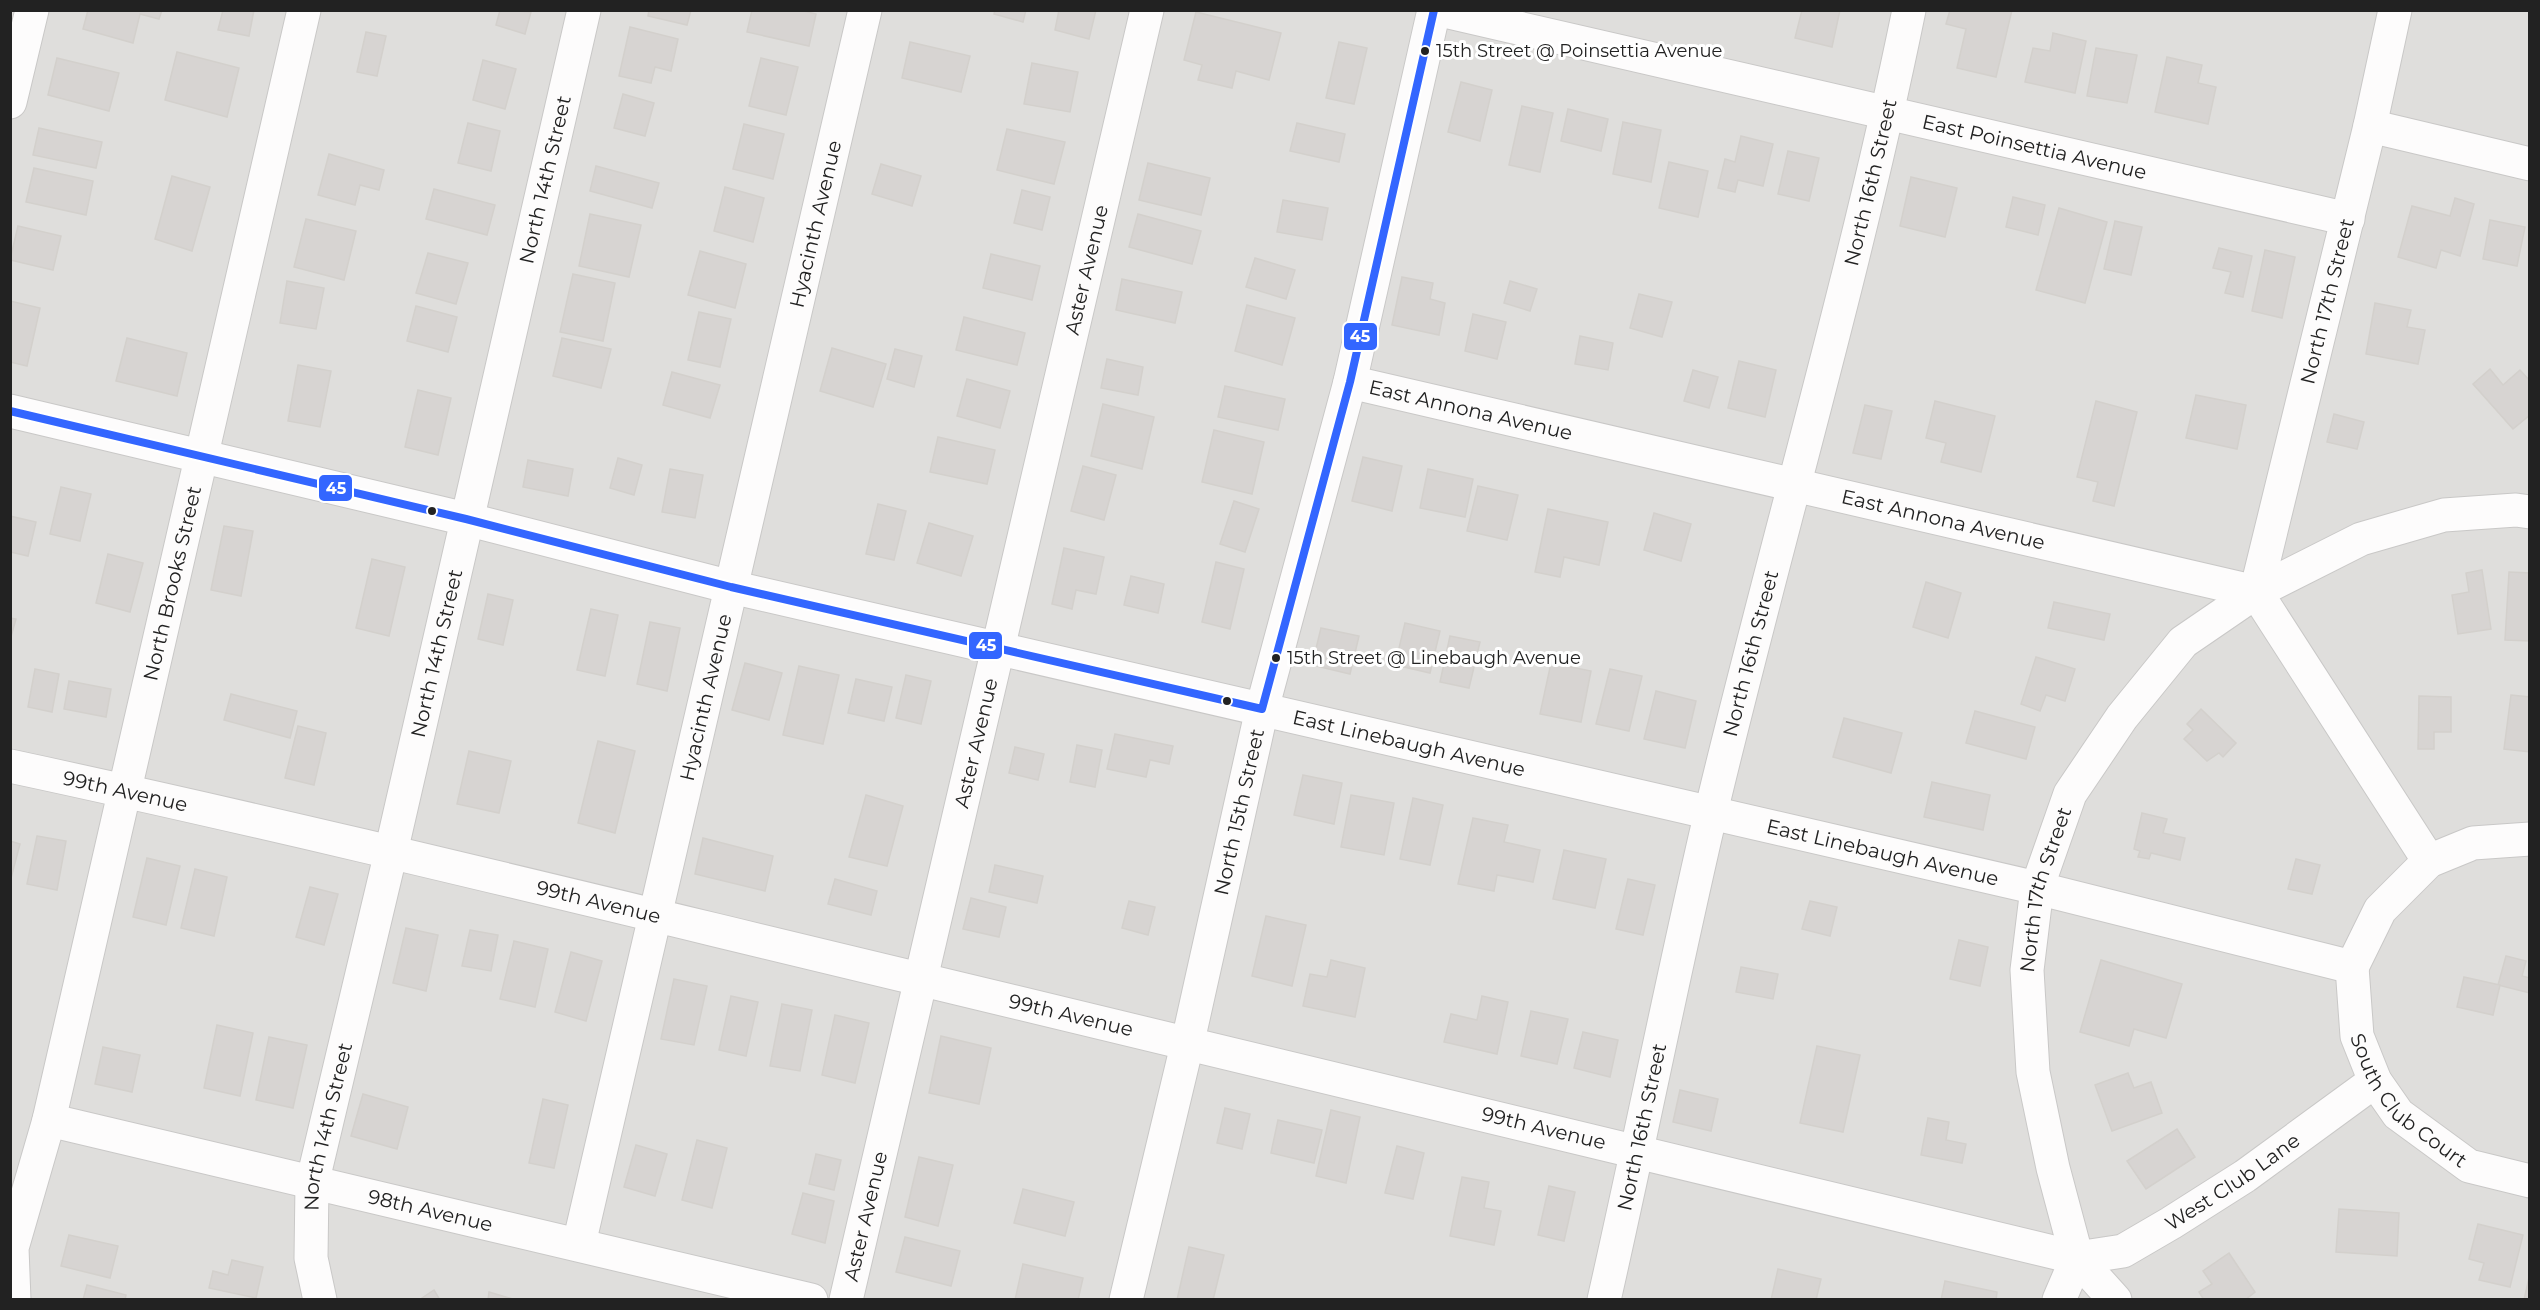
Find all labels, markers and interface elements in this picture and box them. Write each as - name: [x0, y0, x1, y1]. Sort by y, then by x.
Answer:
- place label: 15th Street @ Poinsettia Avenue: [1436, 40, 1723, 62]
- marker: 15th Street @ Poinsettia Avenue: [1419, 45, 1431, 57]
- street label: North 14th Street: [514, 93, 576, 266]
- street label: North 16th Street: [1839, 97, 1902, 268]
- street label: East Poinsettia Avenue: [1920, 109, 2149, 184]
- street label: Hyacinth Avenue: [784, 138, 846, 310]
- street label: Aster Avenue: [1060, 202, 1113, 337]
- street label: North 17th Street: [2295, 216, 2359, 387]
- line badge: 45: [1343, 322, 1378, 351]
- text: 45: [1350, 327, 1371, 346]
- street label: East Annona Avenue: [1367, 375, 1575, 445]
- line badge: 45: [318, 474, 353, 502]
- text: 45: [326, 479, 347, 498]
- street label: North Brooks Street: [138, 484, 206, 683]
- street label: East Annona Avenue: [1839, 484, 2047, 555]
- unlabelled marker: [426, 505, 438, 517]
- street label: North 14th Street: [406, 567, 467, 740]
- street label: North 16th Street: [1718, 568, 1783, 739]
- street label: Hyacinth Avenue: [675, 611, 737, 783]
- line badge: 45: [968, 631, 1003, 660]
- text: 45: [976, 636, 997, 655]
- place label: 15th Street @ Linebaugh Avenue: [1287, 647, 1581, 669]
- marker: 15th Street @ Linebaugh Avenue: [1270, 652, 1282, 664]
- street label: Aster Avenue: [949, 676, 1003, 810]
- unlabelled marker: [1221, 695, 1233, 707]
- street label: East Linebaugh Avenue: [1290, 705, 1528, 782]
- street label: North 15th Street: [1209, 726, 1269, 898]
- street label: 99th Avenue: [61, 766, 190, 817]
- street label: North 17th Street: [2015, 804, 2077, 974]
- street label: East Linebaugh Avenue: [1764, 814, 2001, 891]
- street label: 99th Avenue: [534, 875, 663, 928]
- street label: 99th Avenue: [1006, 989, 1136, 1041]
- street label: South Club Court: [2345, 1030, 2472, 1173]
- street label: North 14th Street: [300, 1040, 357, 1211]
- street label: North 16th Street: [1612, 1041, 1671, 1213]
- street label: 99th Avenue: [1479, 1101, 1608, 1155]
- street label: West Club Lane: [2161, 1128, 2305, 1236]
- street label: Aster Avenue: [839, 1149, 892, 1284]
- street label: 98th Avenue: [366, 1184, 495, 1237]

